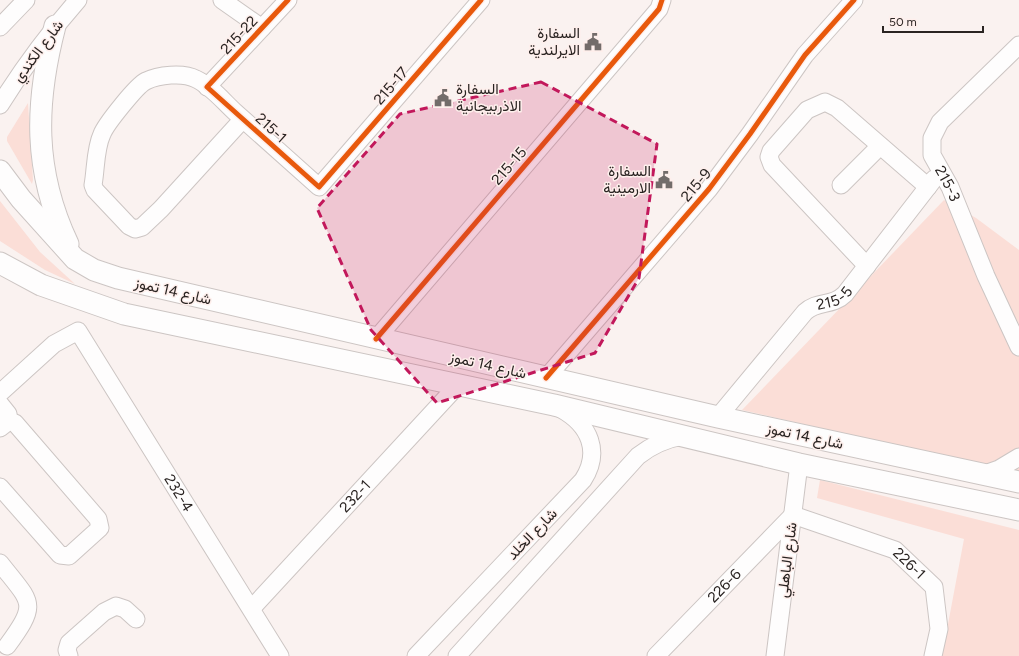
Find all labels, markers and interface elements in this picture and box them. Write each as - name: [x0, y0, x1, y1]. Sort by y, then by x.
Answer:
- scale bar: [883, 8, 983, 34]
- street label: 215-22: [217, 12, 261, 58]
- text: 50 m: [889, 15, 917, 29]
- street label: شارع الكندي: [9, 16, 70, 88]
- place label: السفارة الايرلندية: [528, 24, 580, 59]
- public building icon: السفارة الايرلندية: [583, 32, 603, 52]
- street label: 215-17: [370, 64, 412, 108]
- place label: السفارة الاذربيجانية: [456, 80, 521, 115]
- public building icon: السفارة الاذربيجانية: [433, 88, 453, 108]
- street label: 215-1: [252, 109, 290, 147]
- street label: 215-15: [488, 143, 530, 189]
- place label: السفارة الارمينية: [603, 162, 651, 197]
- street label: 215-3: [931, 163, 964, 204]
- street label: 215-9: [677, 165, 715, 205]
- public building icon: السفارة الارمينية: [654, 170, 674, 190]
- street label: شارع 14 تموز: [131, 273, 213, 311]
- street label: 215-5: [815, 283, 857, 314]
- street label: شارع 14 تموز: [446, 347, 528, 385]
- street label: شارع 14 تموز: [764, 419, 845, 455]
- street label: 232-4: [160, 471, 197, 515]
- street label: 232-1: [336, 476, 374, 516]
- street label: شارع الخلد: [503, 504, 562, 565]
- street label: شارع الباهلي: [773, 521, 805, 599]
- street label: 226-1: [889, 544, 929, 583]
- street label: 226-6: [704, 565, 745, 606]

